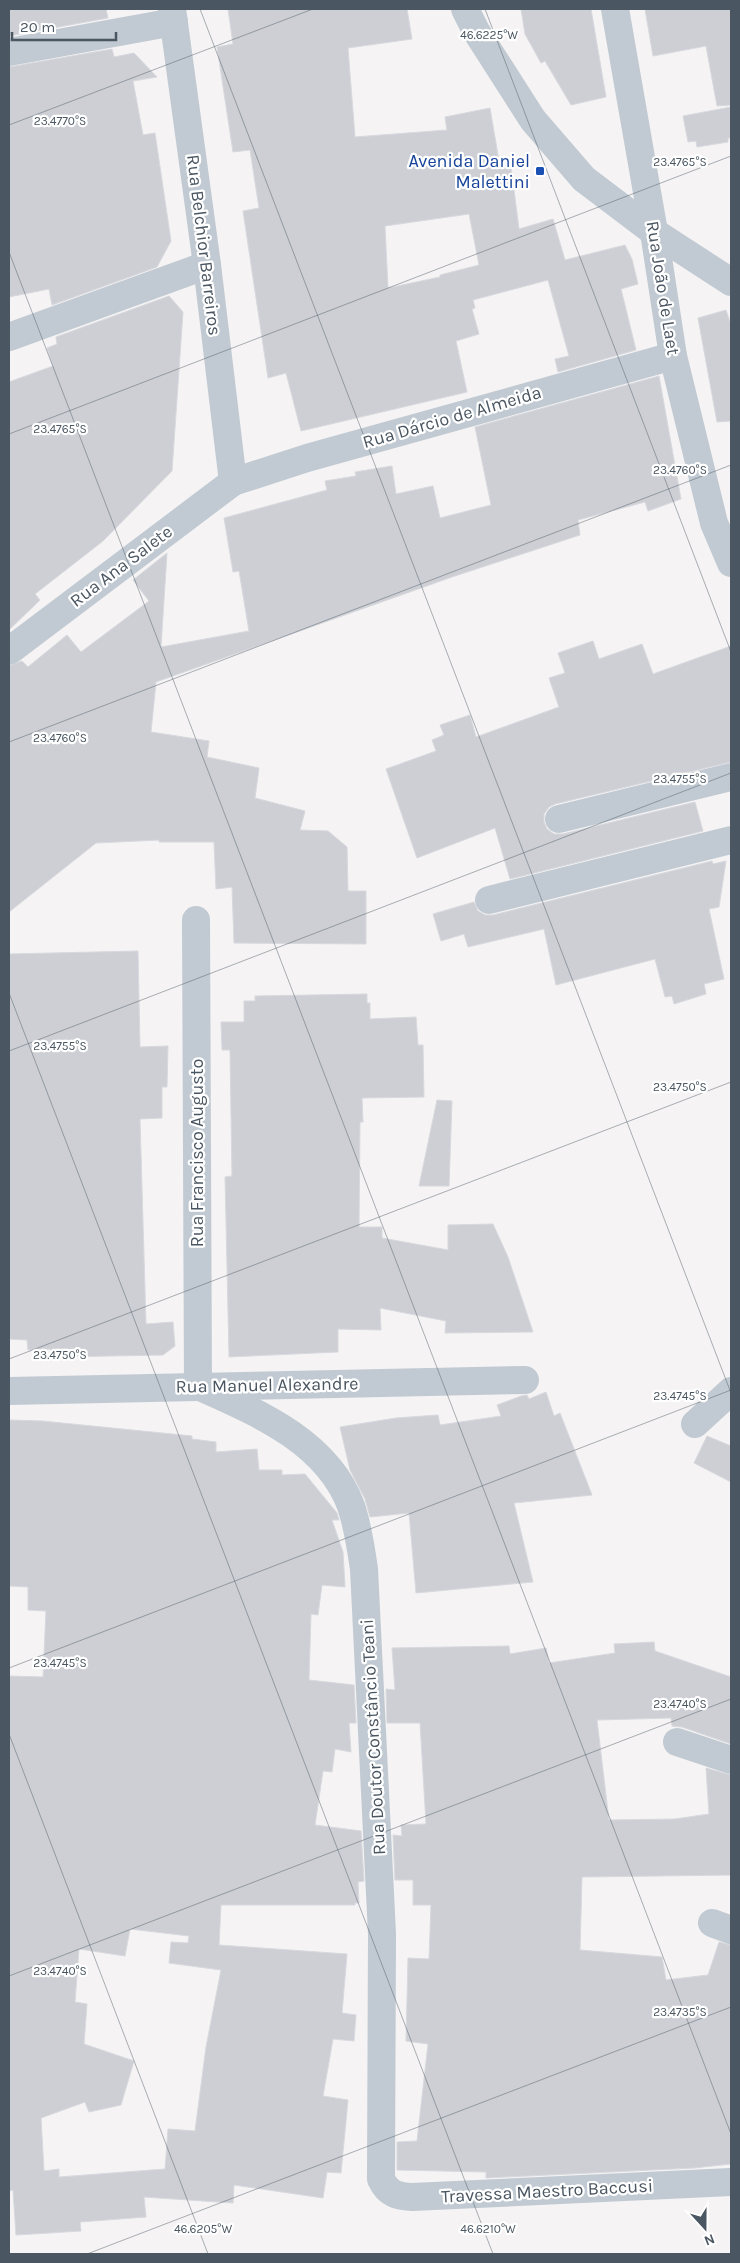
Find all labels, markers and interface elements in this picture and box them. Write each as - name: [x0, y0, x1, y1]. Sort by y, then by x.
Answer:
- scale bar: [12, 10, 116, 42]
- text: 20 m: [20, 18, 55, 36]
- text: 46.6225°W: [460, 28, 518, 42]
- text: 23.4770°S: [34, 114, 86, 128]
- place label: Avenida Daniel Malettini: [408, 150, 530, 193]
- street label: Rua Belchior Barreiros: [182, 153, 226, 337]
- text: 23.4765°S: [653, 155, 707, 169]
- marker: Avenida Daniel Malettini: [534, 165, 546, 177]
- street label: Rua João de Laet: [642, 219, 685, 357]
- street label: Rua Dárcio de Almeida: [360, 381, 544, 453]
- text: 23.4765°S: [33, 422, 87, 436]
- text: 23.4760°S: [653, 463, 707, 477]
- street label: Rua Ana Salete: [65, 520, 177, 612]
- text: 23.4760°S: [33, 731, 87, 745]
- text: 23.4755°S: [653, 772, 707, 786]
- text: 23.4755°S: [33, 1039, 87, 1053]
- street label: Rua Francisco Augusto: [186, 1059, 208, 1247]
- text: 23.4750°S: [653, 1080, 707, 1094]
- text: 23.4750°S: [33, 1348, 87, 1362]
- street label: Rua Manuel Alexandre: [176, 1372, 358, 1398]
- text: 23.4745°S: [653, 1389, 707, 1403]
- street label: Rua Doutor Constâncio Teani: [356, 1618, 390, 1856]
- text: 23.4745°S: [33, 1656, 87, 1670]
- text: 23.4740°S: [653, 1697, 707, 1711]
- text: 23.4740°S: [33, 1964, 87, 1978]
- text: 23.4735°S: [653, 2005, 707, 2019]
- street label: Travessa Maestro Baccusi: [440, 2174, 654, 2208]
- north arrow: [680, 2203, 730, 2253]
- text: 46.6205°W: [174, 2222, 232, 2236]
- text: 46.6210°W: [460, 2222, 516, 2236]
- text: N: [702, 2230, 717, 2249]

